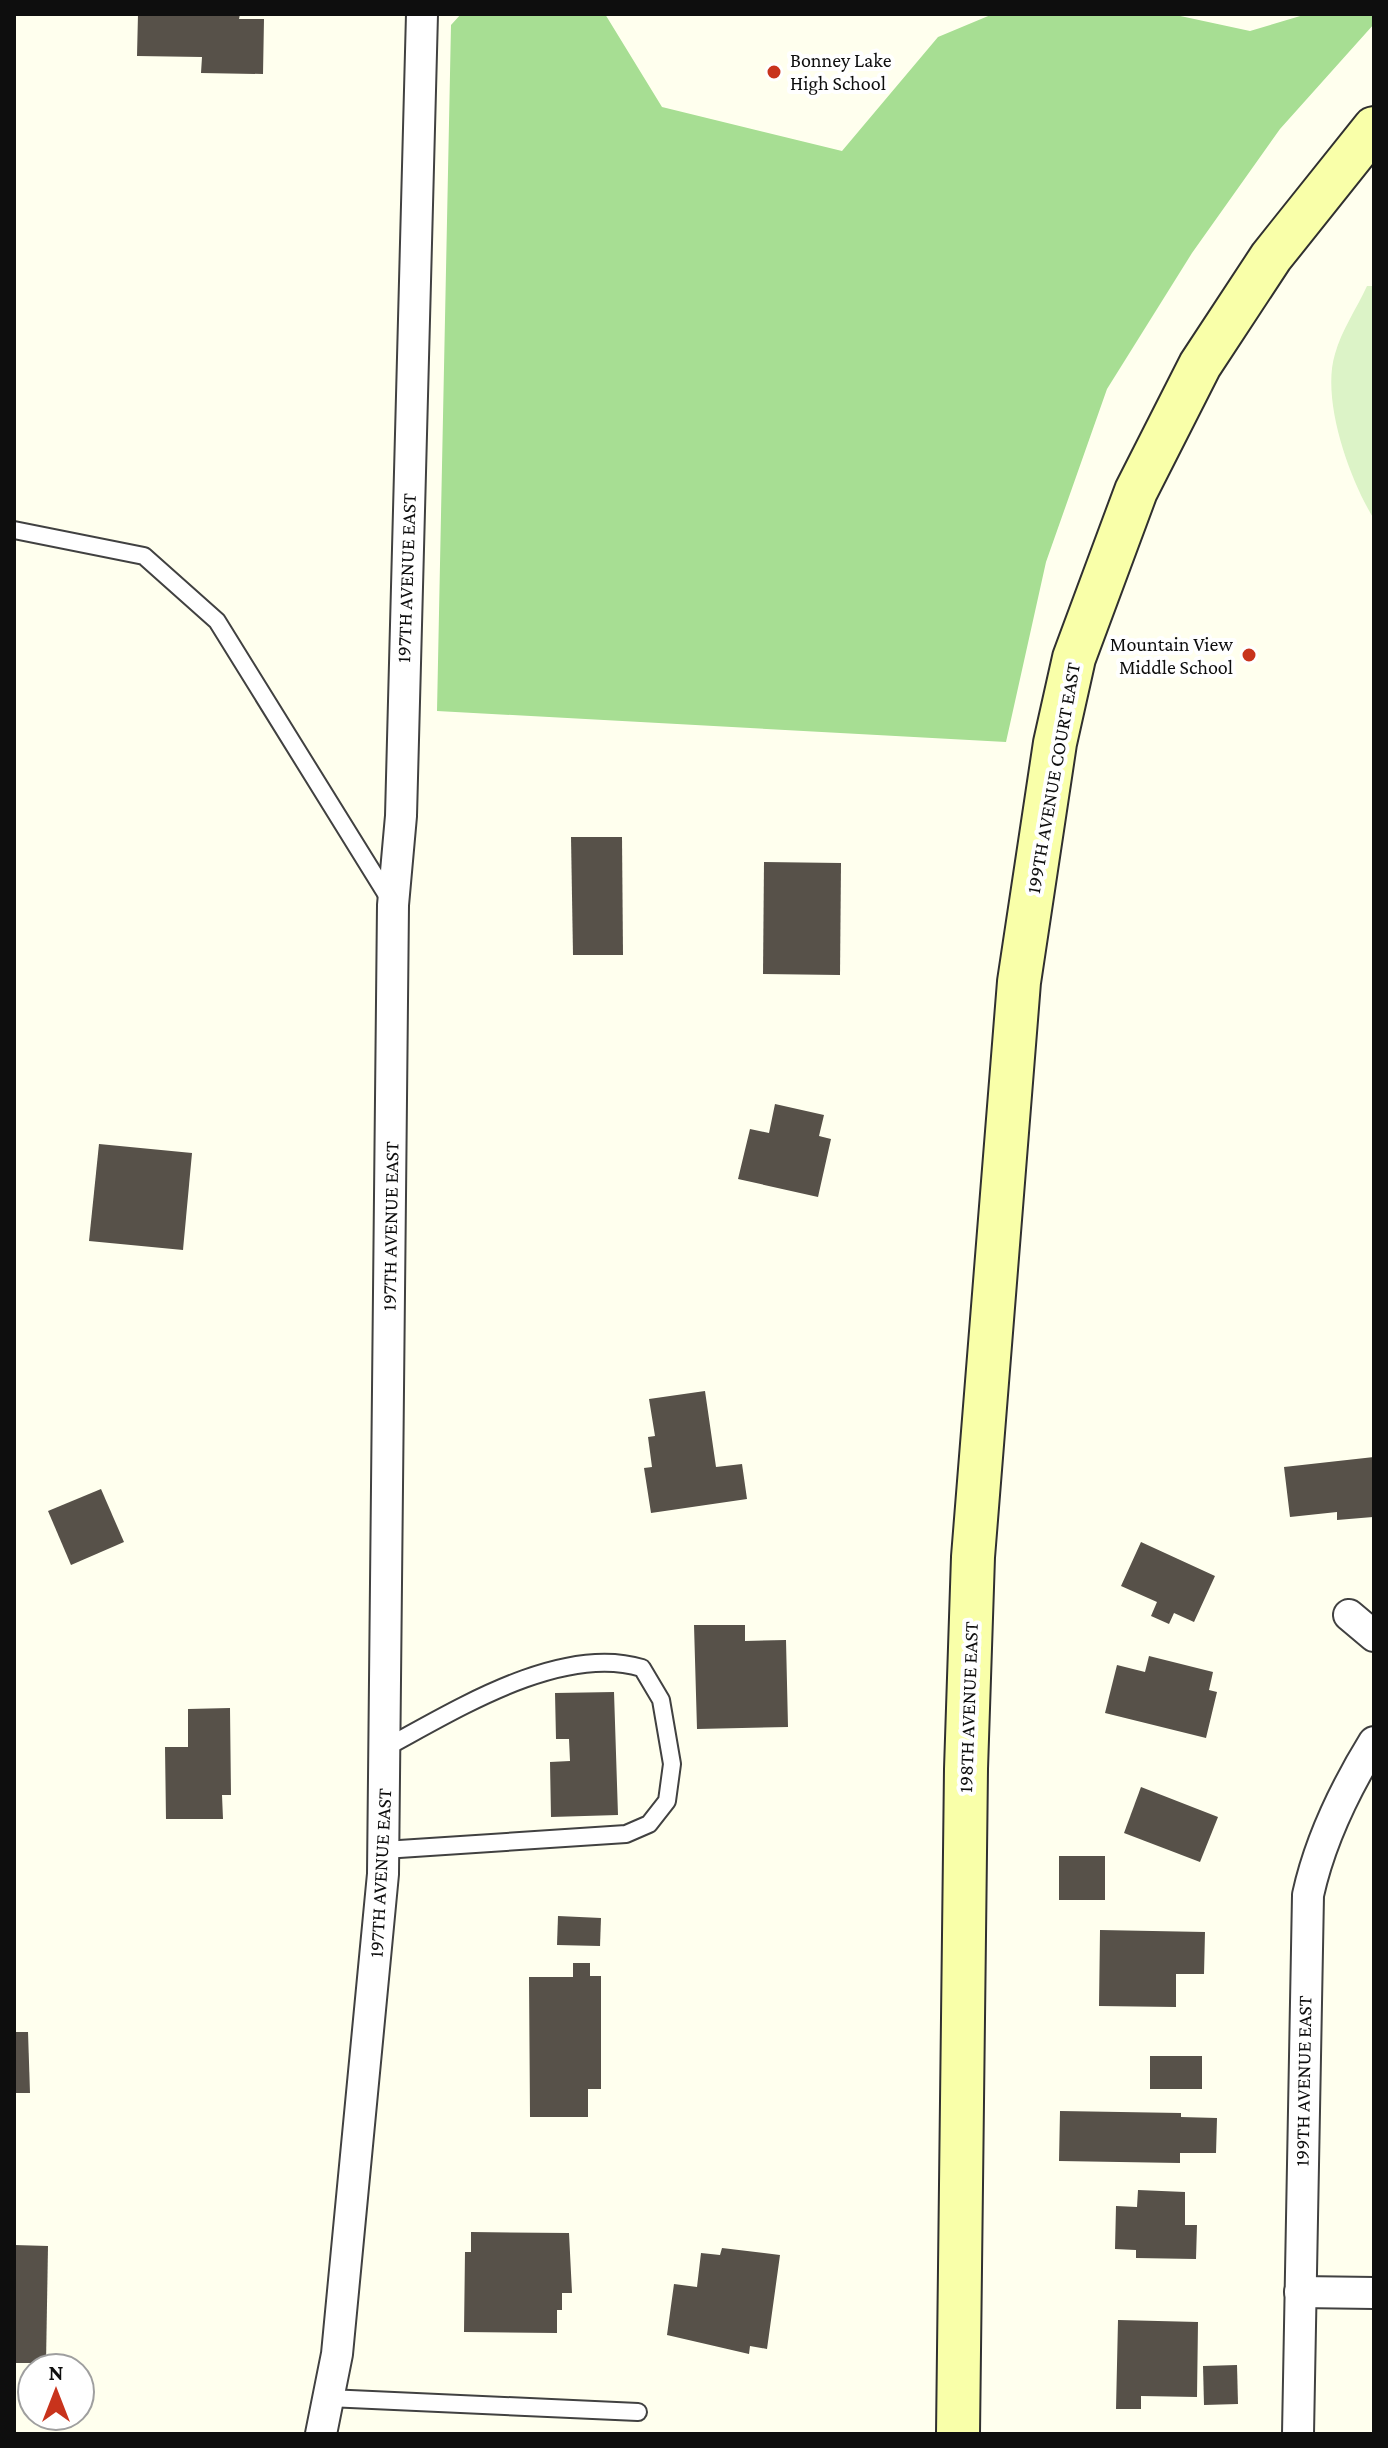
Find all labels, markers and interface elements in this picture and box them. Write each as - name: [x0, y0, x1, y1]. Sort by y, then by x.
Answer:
- place label: Bonney Lake High School: [790, 49, 892, 95]
- marker: Bonney Lake High School: [765, 63, 783, 81]
- street label: 197TH AVENUE EAST: [392, 493, 420, 663]
- place label: Mountain View Middle School: [1110, 633, 1233, 678]
- marker: Mountain View Middle School: [1240, 646, 1258, 664]
- street label: 199TH AVENUE COURT EAST: [1022, 661, 1084, 895]
- street label: 197TH AVENUE EAST: [378, 1141, 402, 1311]
- street label: 198TH AVENUE EAST: [954, 1621, 982, 1793]
- street label: 197TH AVENUE EAST: [365, 1788, 395, 1958]
- street label: 199TH AVENUE EAST: [1291, 1995, 1315, 2167]
- north arrow: [16, 2352, 96, 2432]
- text: N: [49, 2360, 64, 2385]

